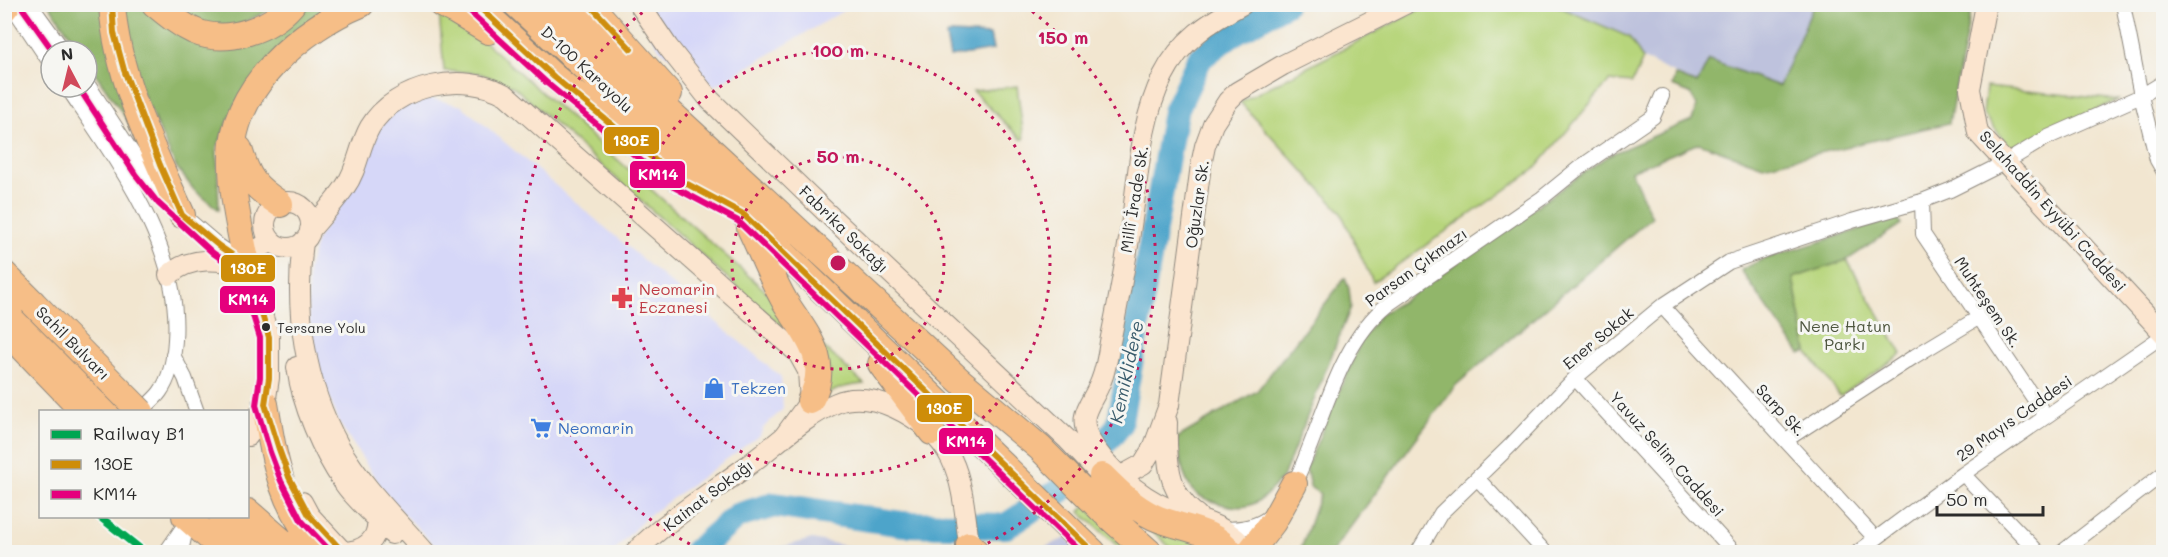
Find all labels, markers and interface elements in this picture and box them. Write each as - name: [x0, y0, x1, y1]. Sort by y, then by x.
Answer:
- street label: D-100 Karayolu: [537, 21, 638, 117]
- text: 150 m: [1038, 25, 1088, 49]
- text: 100 m: [812, 38, 864, 62]
- north arrow: [39, 39, 99, 99]
- text: N: [60, 42, 74, 65]
- line badge: 130E: [603, 126, 660, 155]
- street label: Selahaddin Eyyübi Caddesi: [1975, 126, 2131, 296]
- text: 130E: [612, 129, 650, 150]
- text: 50 m: [817, 144, 859, 168]
- street label: Millî İrade Sk.: [1115, 144, 1152, 254]
- street label: Oğuzlar Sk.: [1180, 158, 1213, 249]
- line badge: KM14: [629, 160, 686, 189]
- text: KM14: [638, 163, 678, 184]
- street label: Fabrika Sokağı: [795, 180, 894, 277]
- street label: Parsan Çıkmazı: [1361, 223, 1471, 311]
- street label: Muhteşem Sk.: [1950, 252, 2027, 351]
- centre of rings: [828, 253, 848, 273]
- line badge: 130E: [220, 254, 276, 283]
- text: 130E: [229, 257, 267, 278]
- place label: Neomarin Eczanesi: [639, 278, 715, 317]
- line badge: KM14: [219, 285, 276, 314]
- pharmacy icon: Neomarin Eczanesi: [610, 286, 634, 310]
- text: KM14: [228, 288, 268, 309]
- street label: Sahil Bulvarı: [32, 301, 115, 384]
- street label: Ener Sokak: [1558, 302, 1638, 373]
- park label: Nene Hatun Parkı: [1799, 315, 1891, 354]
- place label: Tersane Yolu: [277, 318, 366, 337]
- water label: Kemiklidere: [1103, 318, 1149, 425]
- marker: Tersane Yolu: [260, 321, 272, 333]
- street label: 29 Mayıs Caddesi: [1952, 370, 2076, 465]
- shop icon: Tekzen: [702, 376, 726, 400]
- place label: Tekzen: [731, 377, 786, 398]
- street label: Sarp Sk.: [1752, 379, 1811, 440]
- street label: Yavuz Selim Caddesi: [1605, 387, 1729, 521]
- line badge: 130E: [916, 394, 973, 423]
- text: 130E: [925, 397, 963, 418]
- legend: [39, 410, 249, 518]
- supermarket icon: Neomarin: [529, 416, 553, 440]
- place label: Neomarin: [558, 417, 634, 438]
- text: Railway B1: [93, 421, 185, 445]
- line badge: KM14: [938, 427, 994, 455]
- text: KM14: [946, 430, 986, 451]
- text: 130E: [93, 451, 133, 475]
- street label: Kainat Sokağı: [659, 454, 757, 535]
- scale bar: [1937, 479, 2044, 517]
- text: KM14: [93, 481, 137, 505]
- text: 50 m: [1946, 487, 1988, 511]

